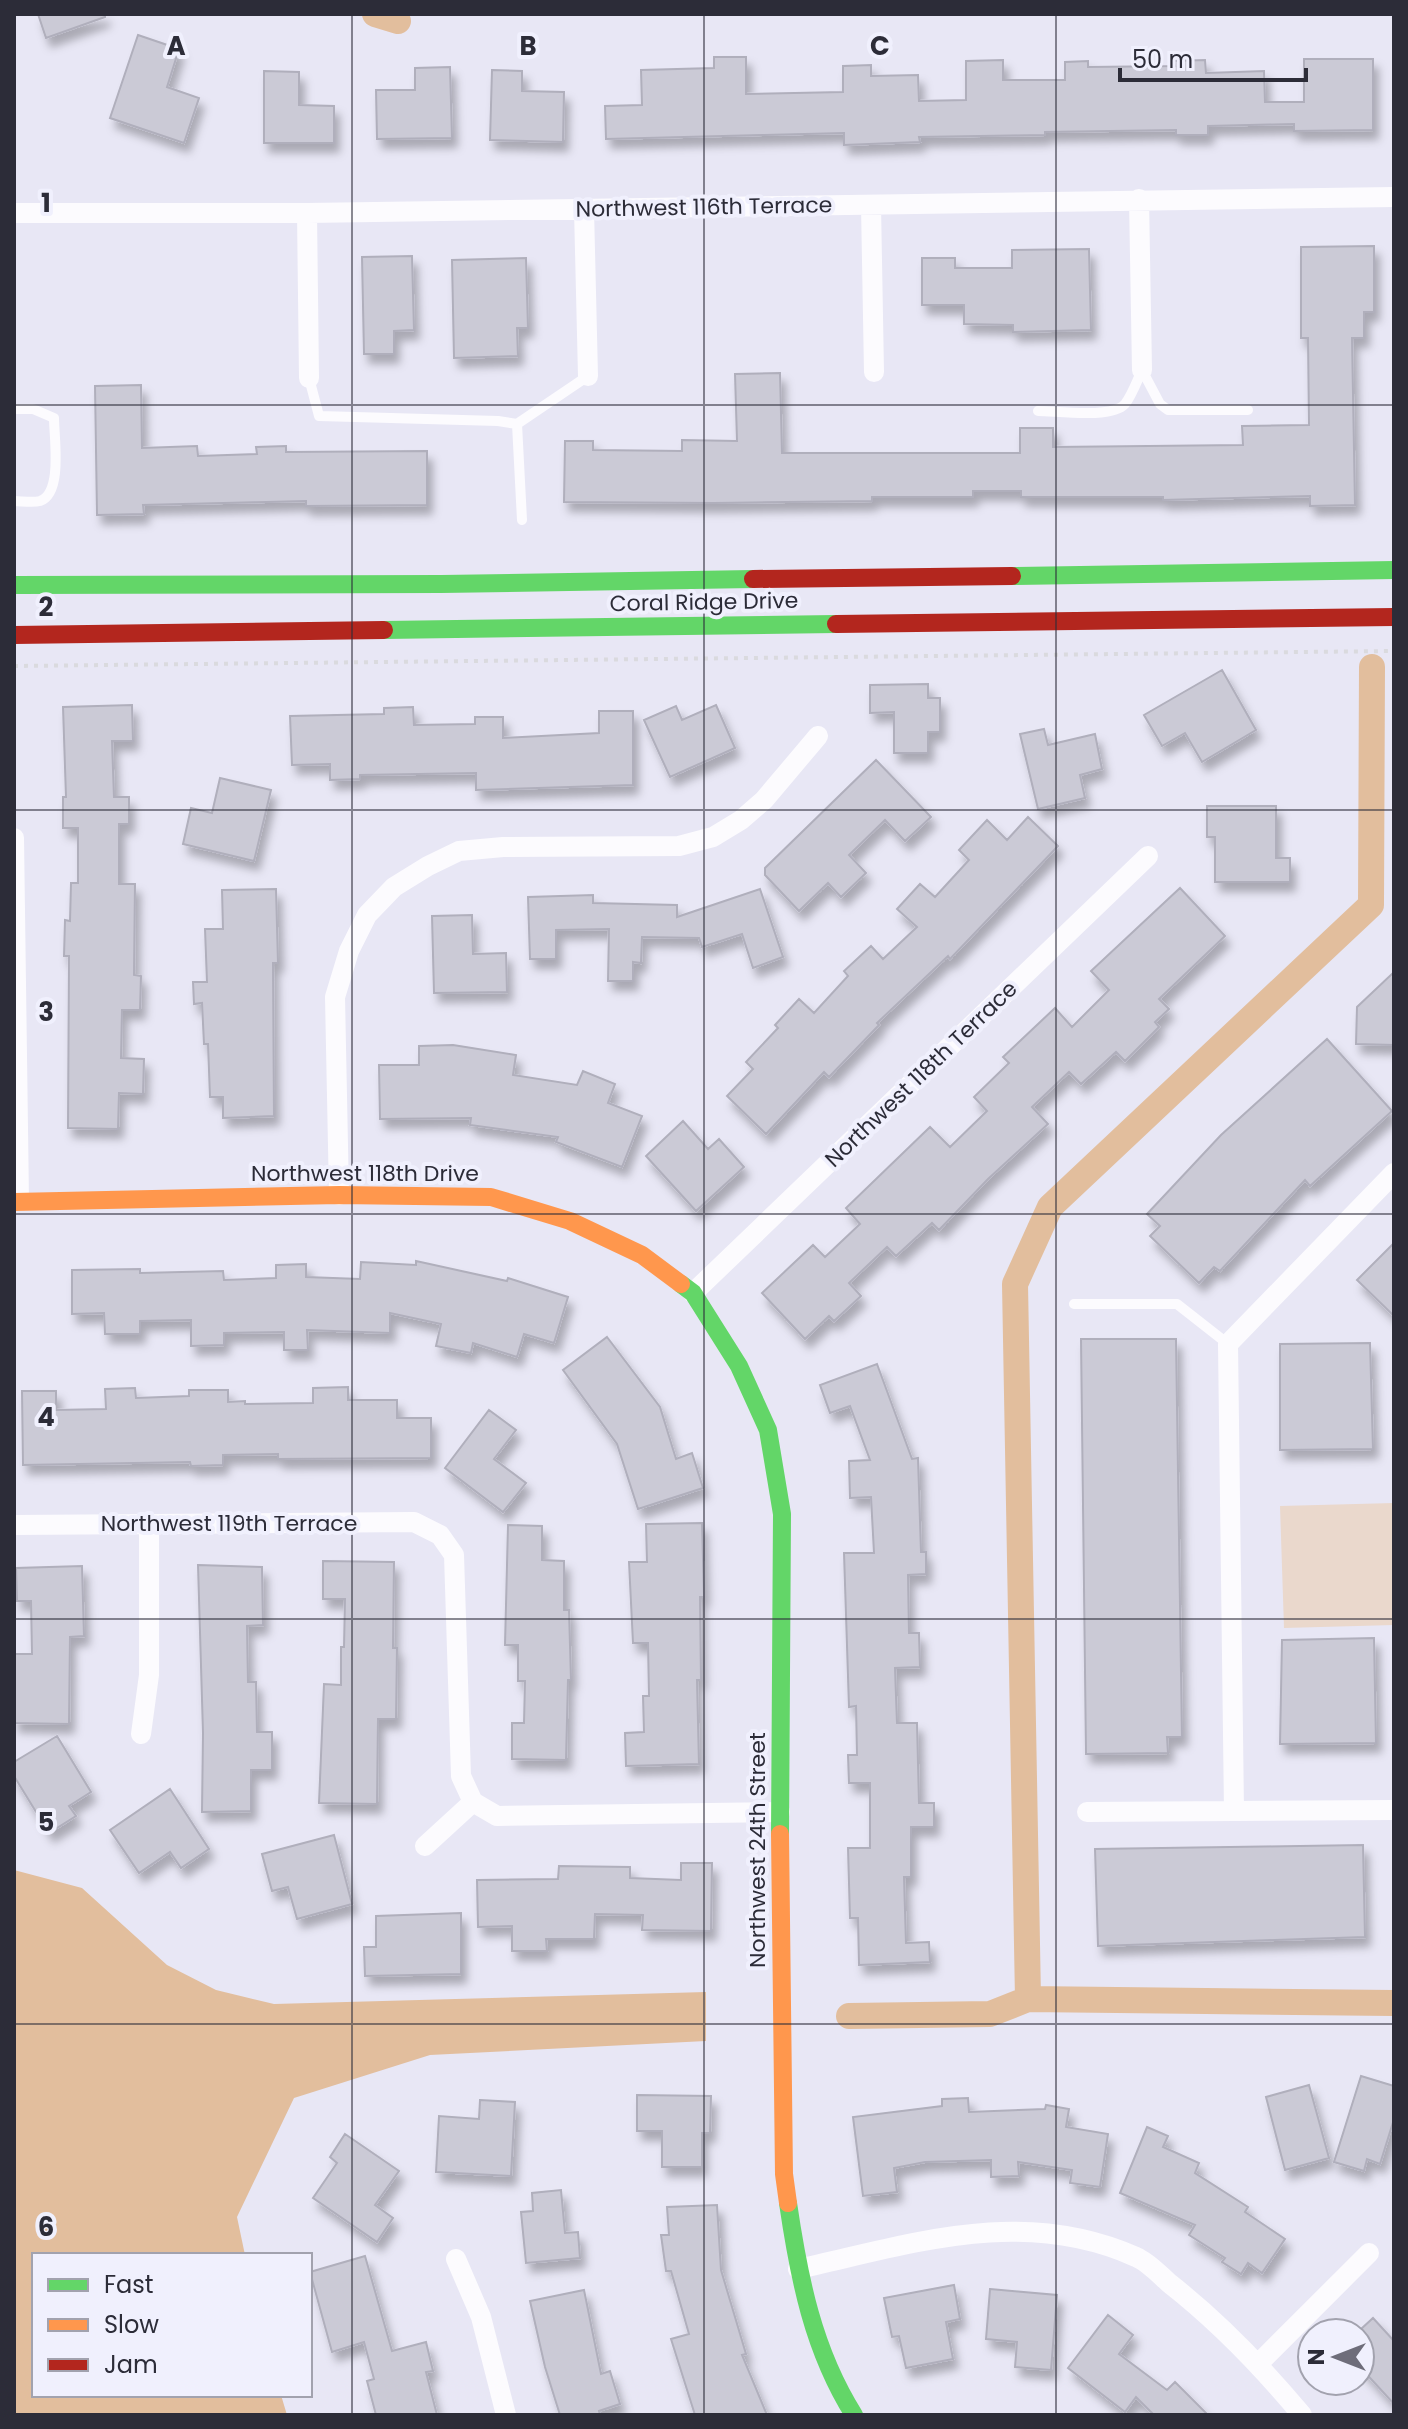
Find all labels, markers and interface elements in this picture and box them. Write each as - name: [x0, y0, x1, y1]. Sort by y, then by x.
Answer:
- text: A: [166, 28, 186, 64]
- text: B: [519, 28, 537, 64]
- text: C: [870, 28, 890, 64]
- scale bar: [1120, 32, 1306, 82]
- text: 50 m: [1132, 43, 1193, 76]
- text: 1: [41, 185, 51, 221]
- street label: Northwest 116th Terrace: [575, 189, 833, 225]
- street label: Coral Ridge Drive: [609, 585, 799, 619]
- text: 2: [39, 589, 54, 625]
- street label: Northwest 118th Terrace: [818, 974, 1024, 1174]
- text: 3: [38, 994, 54, 1030]
- street label: Northwest 118th Drive: [251, 1158, 479, 1189]
- text: 4: [37, 1399, 55, 1435]
- street label: Northwest 119th Terrace: [101, 1508, 357, 1539]
- street label: Northwest 24th Street: [742, 1732, 773, 1968]
- text: 5: [38, 1804, 54, 1840]
- text: 6: [38, 2209, 54, 2245]
- legend: [32, 2253, 312, 2397]
- text: Fast: [104, 2268, 154, 2301]
- text: Slow: [104, 2308, 159, 2341]
- north arrow: [1296, 2317, 1376, 2397]
- text: Jam: [104, 2348, 158, 2381]
- text: N: [1301, 2349, 1332, 2365]

